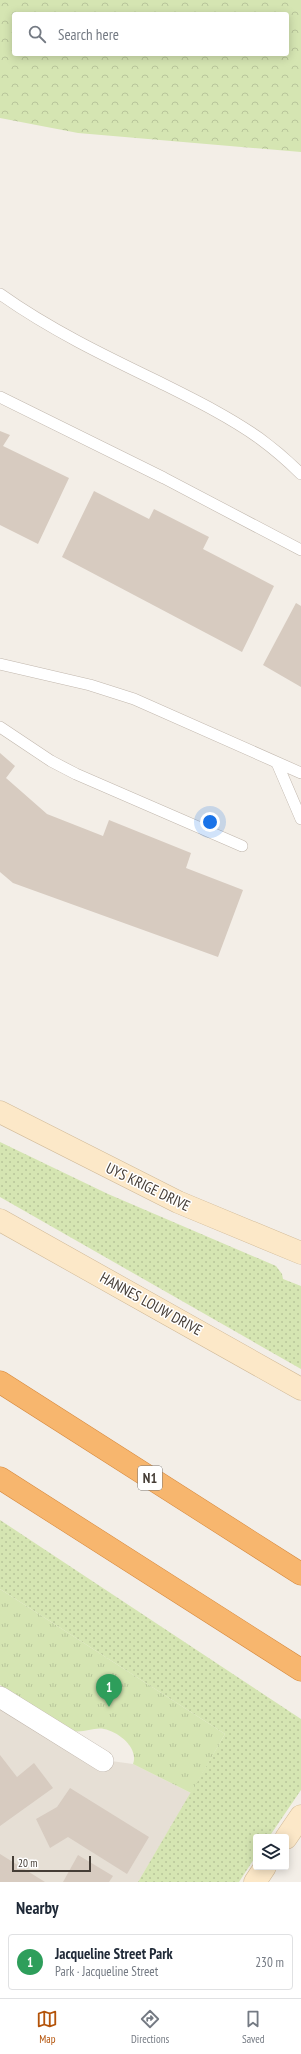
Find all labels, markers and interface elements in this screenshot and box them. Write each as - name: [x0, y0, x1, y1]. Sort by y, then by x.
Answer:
- search box: [12, 12, 289, 56]
- icon: search: [26, 23, 48, 45]
- text: Search here: [58, 25, 119, 44]
- your location: [200, 812, 220, 832]
- street label: UYS KRIGE DRIVE: [103, 1158, 193, 1215]
- street label: HANNES LOUW DRIVE: [97, 1268, 206, 1339]
- road number: N1: [138, 1466, 162, 1490]
- pin: 1: [96, 1674, 122, 1707]
- map controls: [253, 1834, 289, 1870]
- button: layers: [253, 1834, 289, 1870]
- scale bar: [12, 1854, 91, 1873]
- text: 20 m: [18, 1856, 37, 1870]
- text: Nearby: [16, 1897, 59, 1919]
- text: Jacqueline Street Park: [55, 1944, 173, 1963]
- text: 1: [27, 1954, 33, 1971]
- text: 230 m: [255, 1954, 284, 1971]
- text: Park · Jacqueline Street: [55, 1963, 158, 1980]
- tab: Map: [36, 2008, 58, 2046]
- tab: Directions: [131, 2008, 169, 2046]
- tab: Saved: [242, 2008, 265, 2046]

